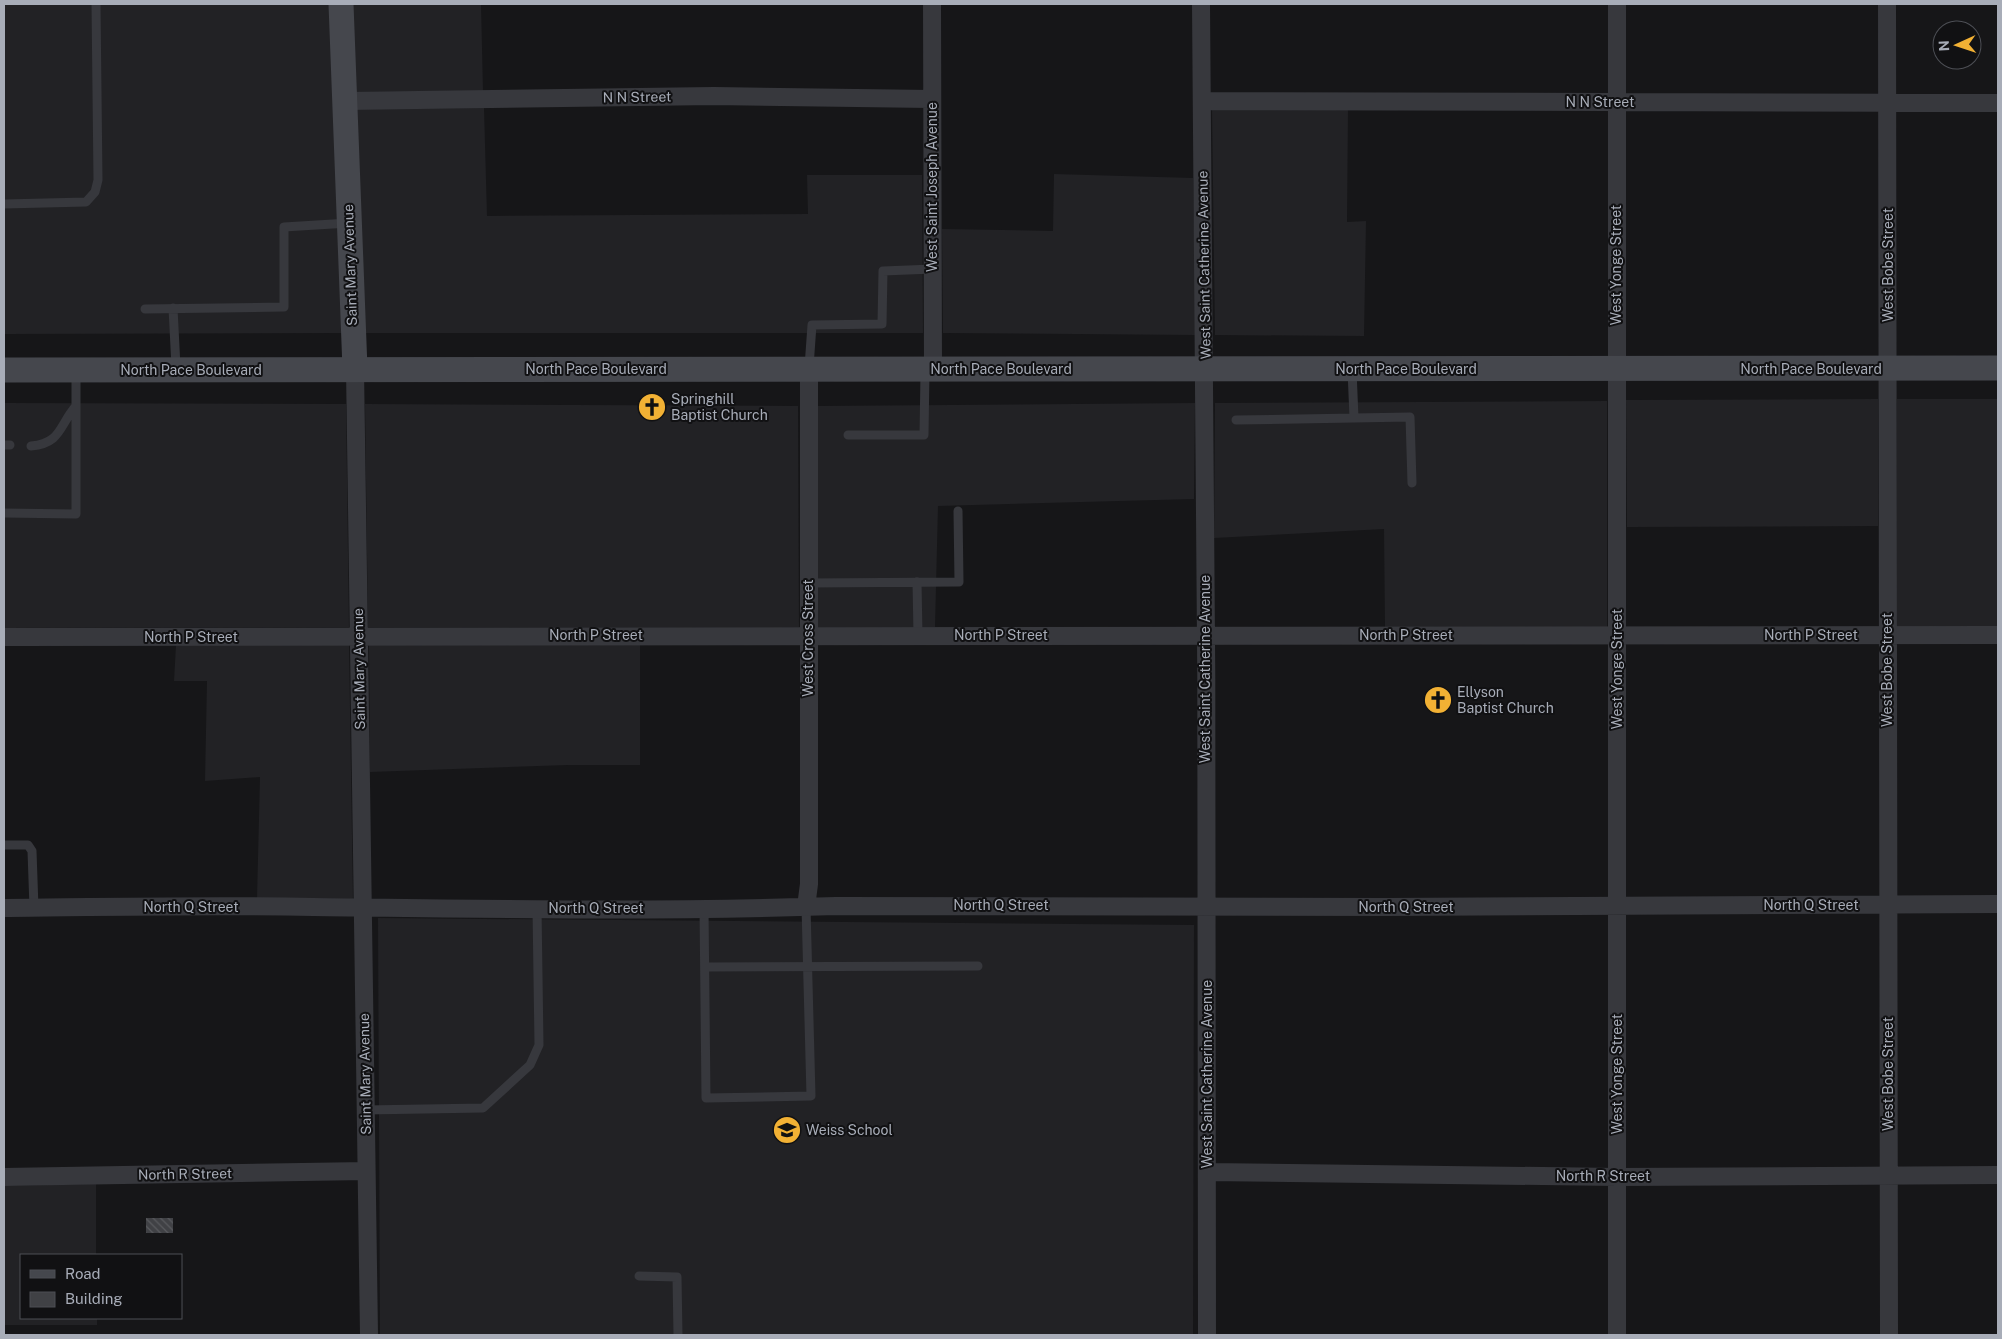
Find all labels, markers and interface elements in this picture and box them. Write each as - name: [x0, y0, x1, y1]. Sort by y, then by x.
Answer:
- north arrow: [1932, 20, 1982, 70]
- text: N: [1936, 40, 1952, 52]
- street label: N N Street: [602, 88, 672, 106]
- street label: N N Street: [1566, 94, 1634, 110]
- street label: West Saint Joseph Avenue: [924, 102, 940, 272]
- street label: West Saint Catherine Avenue: [1194, 171, 1214, 359]
- street label: Saint Mary Avenue: [340, 204, 360, 326]
- street label: West Yonge Street: [1608, 205, 1624, 325]
- street label: West Bobe Street: [1880, 208, 1896, 322]
- street label: North Pace Boulevard: [525, 361, 667, 377]
- street label: North Pace Boulevard: [930, 361, 1072, 377]
- street label: North Pace Boulevard: [1335, 361, 1477, 377]
- street label: North Pace Boulevard: [1740, 361, 1882, 377]
- street label: North Pace Boulevard: [120, 362, 262, 378]
- place label: Springhill Baptist Church: [671, 391, 768, 423]
- church icon: Springhill Baptist Church: [637, 392, 667, 422]
- street label: West Saint Catherine Avenue: [1197, 575, 1213, 763]
- street label: West Cross Street: [800, 579, 816, 697]
- street label: Saint Mary Avenue: [350, 608, 368, 730]
- street label: West Yonge Street: [1609, 609, 1625, 729]
- street label: West Bobe Street: [1879, 613, 1895, 727]
- street label: North P Street: [549, 627, 643, 643]
- street label: North P Street: [954, 627, 1048, 643]
- street label: North P Street: [1359, 627, 1453, 643]
- street label: North P Street: [1764, 627, 1858, 643]
- street label: North P Street: [144, 629, 238, 645]
- place label: Ellyson Baptist Church: [1457, 684, 1554, 716]
- church icon: Ellyson Baptist Church: [1423, 685, 1453, 715]
- street label: North Q Street: [953, 897, 1049, 913]
- street label: North Q Street: [1763, 897, 1859, 913]
- street label: North Q Street: [143, 899, 239, 915]
- street label: North Q Street: [1358, 899, 1454, 915]
- street label: North Q Street: [548, 900, 644, 916]
- street label: West Saint Catherine Avenue: [1199, 980, 1215, 1168]
- street label: Saint Mary Avenue: [356, 1013, 374, 1135]
- street label: West Yonge Street: [1609, 1014, 1625, 1134]
- street label: West Bobe Street: [1880, 1017, 1896, 1131]
- school or university icon: Weiss School: [772, 1115, 802, 1145]
- place label: Weiss School: [806, 1122, 893, 1138]
- street label: North R Street: [138, 1165, 232, 1183]
- street label: North R Street: [1556, 1168, 1650, 1184]
- legend: [20, 1254, 182, 1319]
- text: Road: [65, 1265, 101, 1282]
- text: Building: [65, 1290, 123, 1307]

